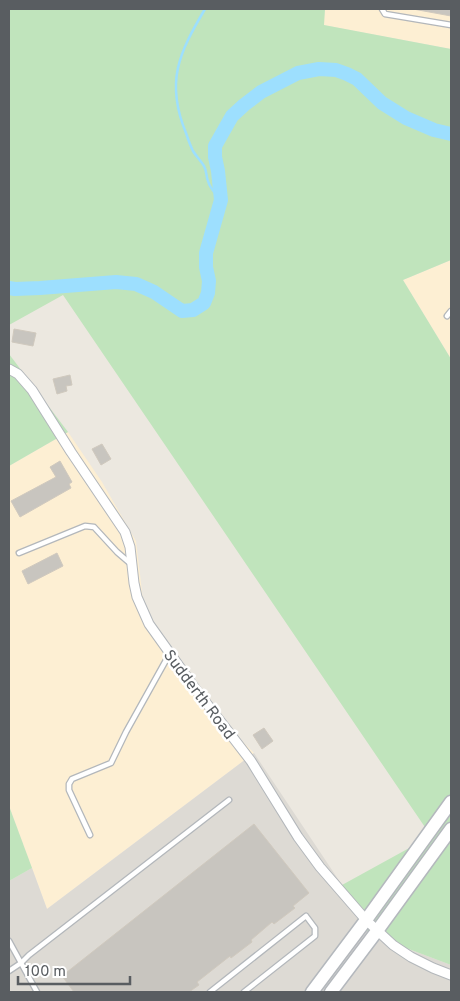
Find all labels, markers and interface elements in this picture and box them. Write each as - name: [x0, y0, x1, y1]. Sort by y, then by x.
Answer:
- street label: Sudderth Road: [158, 646, 239, 744]
- scale bar: [18, 954, 130, 986]
- text: 100 m: [25, 963, 66, 982]

